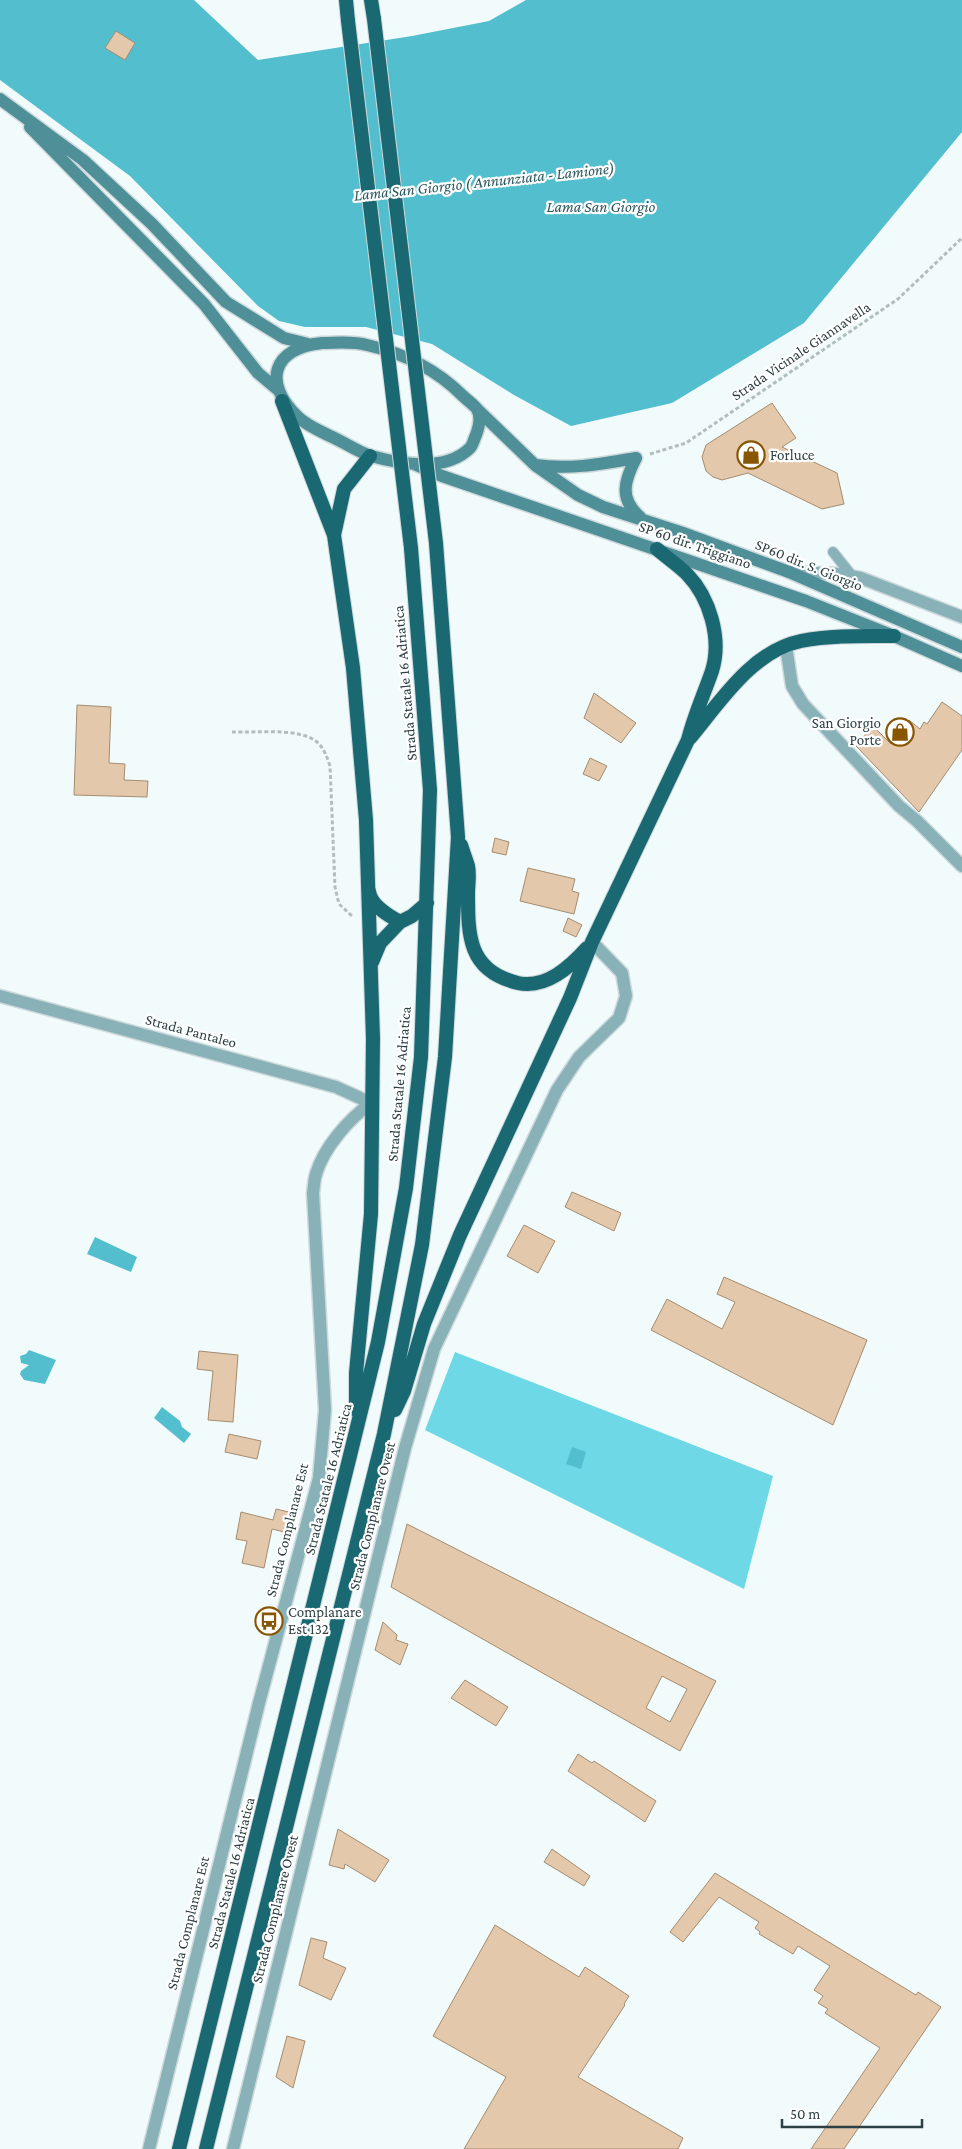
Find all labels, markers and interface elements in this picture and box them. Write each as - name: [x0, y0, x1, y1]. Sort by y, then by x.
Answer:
- water label: Lama San Giorgio ( Annunziata - Lamione): [353, 159, 615, 205]
- water label: Lama San Giorgio: [547, 198, 656, 216]
- street label: Strada Vicinale Giannavella: [729, 299, 873, 403]
- shop icon: Forluce: [736, 440, 766, 470]
- place label: Forluce: [770, 447, 815, 463]
- street label: SP 60 dir. Triggiano: [636, 518, 753, 573]
- street label: SP60 dir. S. Giorgio: [753, 536, 865, 595]
- street label: Strada Statale 16 Adriatica: [390, 605, 420, 761]
- place label: San Giorgio Porte: [812, 715, 881, 748]
- shop icon: San Giorgio Porte: [885, 717, 915, 747]
- street label: Strada Statale 16 Adriatica: [384, 1006, 414, 1162]
- street label: Strada Pantaleo: [144, 1011, 238, 1051]
- street label: Strada Statale 16 Adriatica: [301, 1401, 355, 1556]
- street label: Strada Complanare Ovest: [346, 1439, 399, 1592]
- street label: Strada Complanare Est: [263, 1461, 313, 1599]
- place label: Complanare Est 132: [288, 1604, 362, 1637]
- bus stop icon: Complanare Est 132: [254, 1606, 284, 1636]
- street label: Strada Statale 16 Adriatica: [204, 1795, 258, 1950]
- street label: Strada Complanare Ovest: [249, 1832, 302, 1985]
- street label: Strada Complanare Est: [164, 1854, 214, 1992]
- scale bar: [782, 2096, 922, 2128]
- text: 50 m: [790, 2106, 820, 2122]

